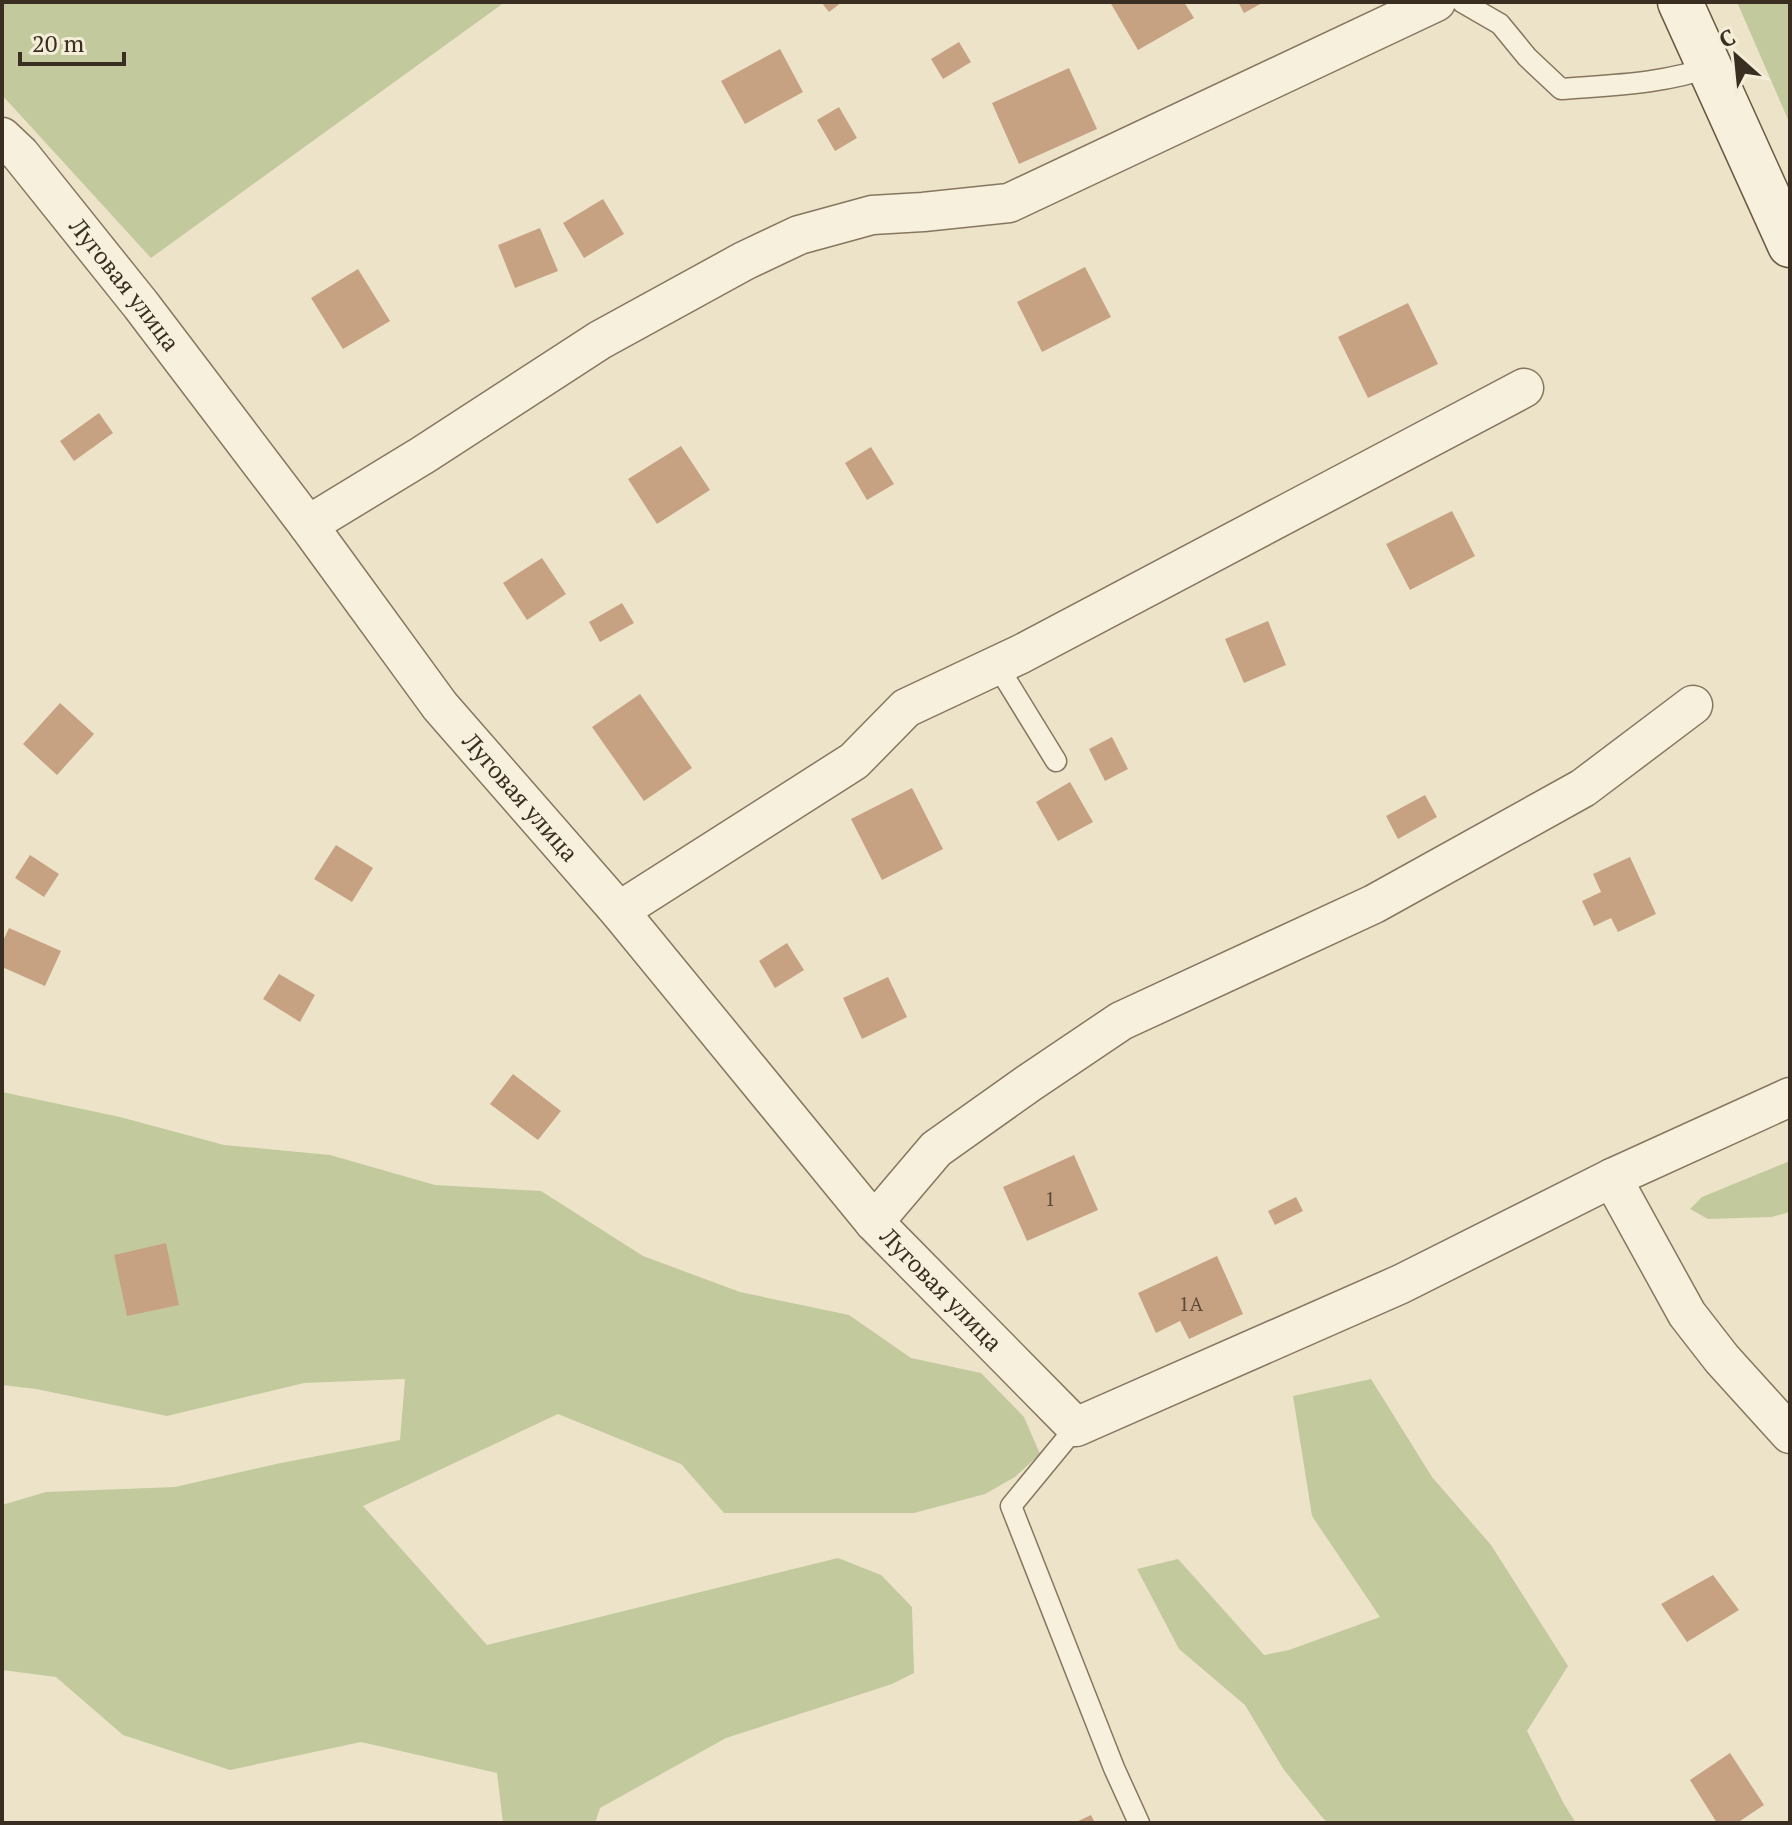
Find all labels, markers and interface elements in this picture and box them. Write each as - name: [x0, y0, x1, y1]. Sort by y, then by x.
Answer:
- scale bar: [20, 16, 124, 66]
- north arrow: [1696, 16, 1776, 96]
- text: С: [1714, 22, 1740, 54]
- text: 20 m: [32, 27, 84, 59]
- street label: Луговая улица: [62, 210, 187, 357]
- street label: Луговая улица: [455, 725, 586, 868]
- house number: 1: [1045, 1185, 1055, 1212]
- street label: Луговая улица: [873, 1220, 1009, 1358]
- house number: 1А: [1179, 1290, 1203, 1317]

